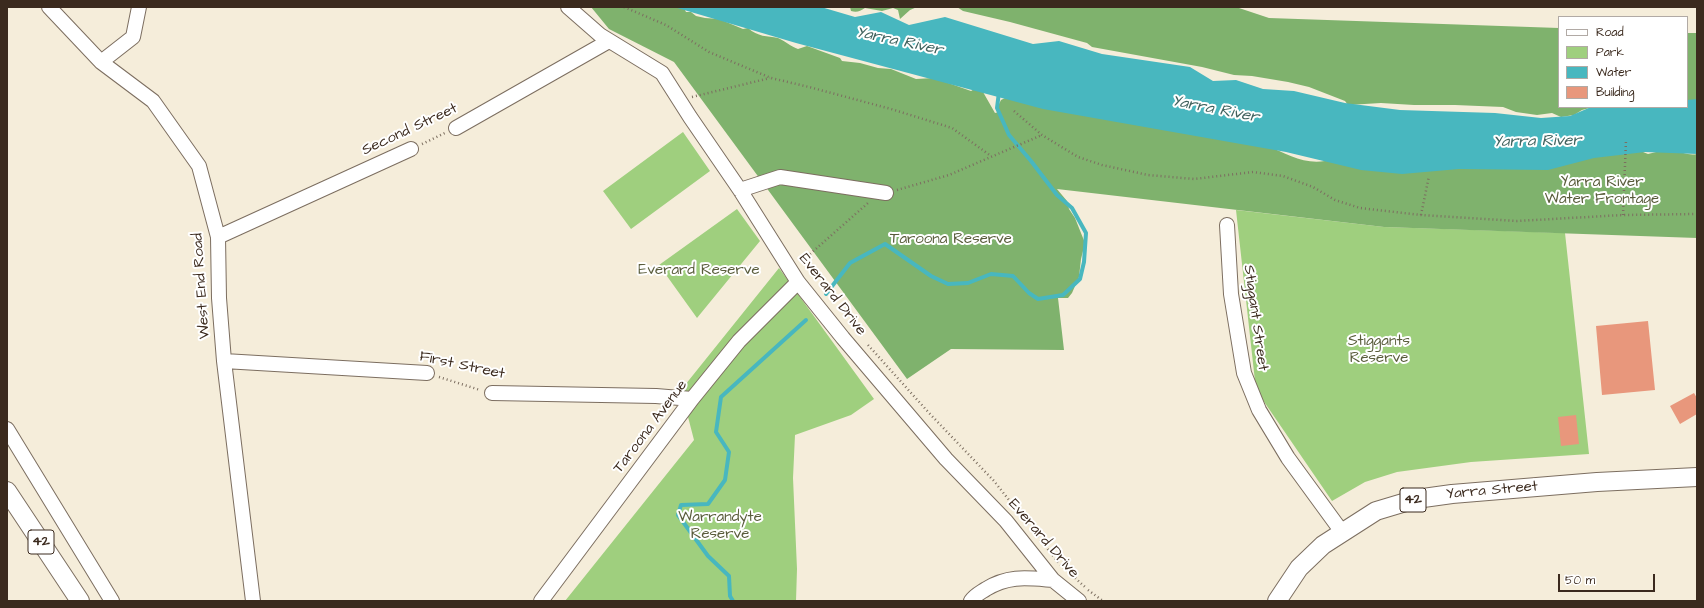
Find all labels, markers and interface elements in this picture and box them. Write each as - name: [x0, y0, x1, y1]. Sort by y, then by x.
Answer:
- legend: [1558, 16, 1688, 108]
- water label: Yarra River: [854, 23, 944, 61]
- text: Road: [1596, 24, 1624, 41]
- text: Park: [1596, 44, 1624, 61]
- text: Water: [1596, 64, 1631, 81]
- text: Building: [1596, 84, 1634, 101]
- water label: Yarra River: [1170, 92, 1260, 128]
- street label: Second Street: [359, 100, 461, 160]
- water label: Yarra River: [1493, 132, 1581, 152]
- park label: Yarra River Water Frontage: [1545, 174, 1659, 209]
- park label: Taroona Reserve: [890, 231, 1012, 249]
- street label: West End Road: [189, 232, 215, 340]
- street label: Everard Drive: [794, 251, 870, 339]
- park label: Everard Reserve: [638, 262, 760, 280]
- street label: Stiggant Street: [1239, 264, 1271, 372]
- park label: Stiggants Reserve: [1348, 333, 1410, 368]
- street label: First Street: [418, 348, 506, 384]
- street label: Taroona Avenue: [610, 377, 692, 477]
- street label: Yarra Street: [1445, 478, 1539, 504]
- road number: 42: [1400, 488, 1426, 512]
- street label: Everard Drive: [1004, 496, 1082, 582]
- park label: Warrandyte Reserve: [678, 509, 762, 544]
- road number: 42: [28, 530, 54, 554]
- scale bar: [1560, 566, 1657, 592]
- text: 50 m: [1565, 572, 1595, 589]

